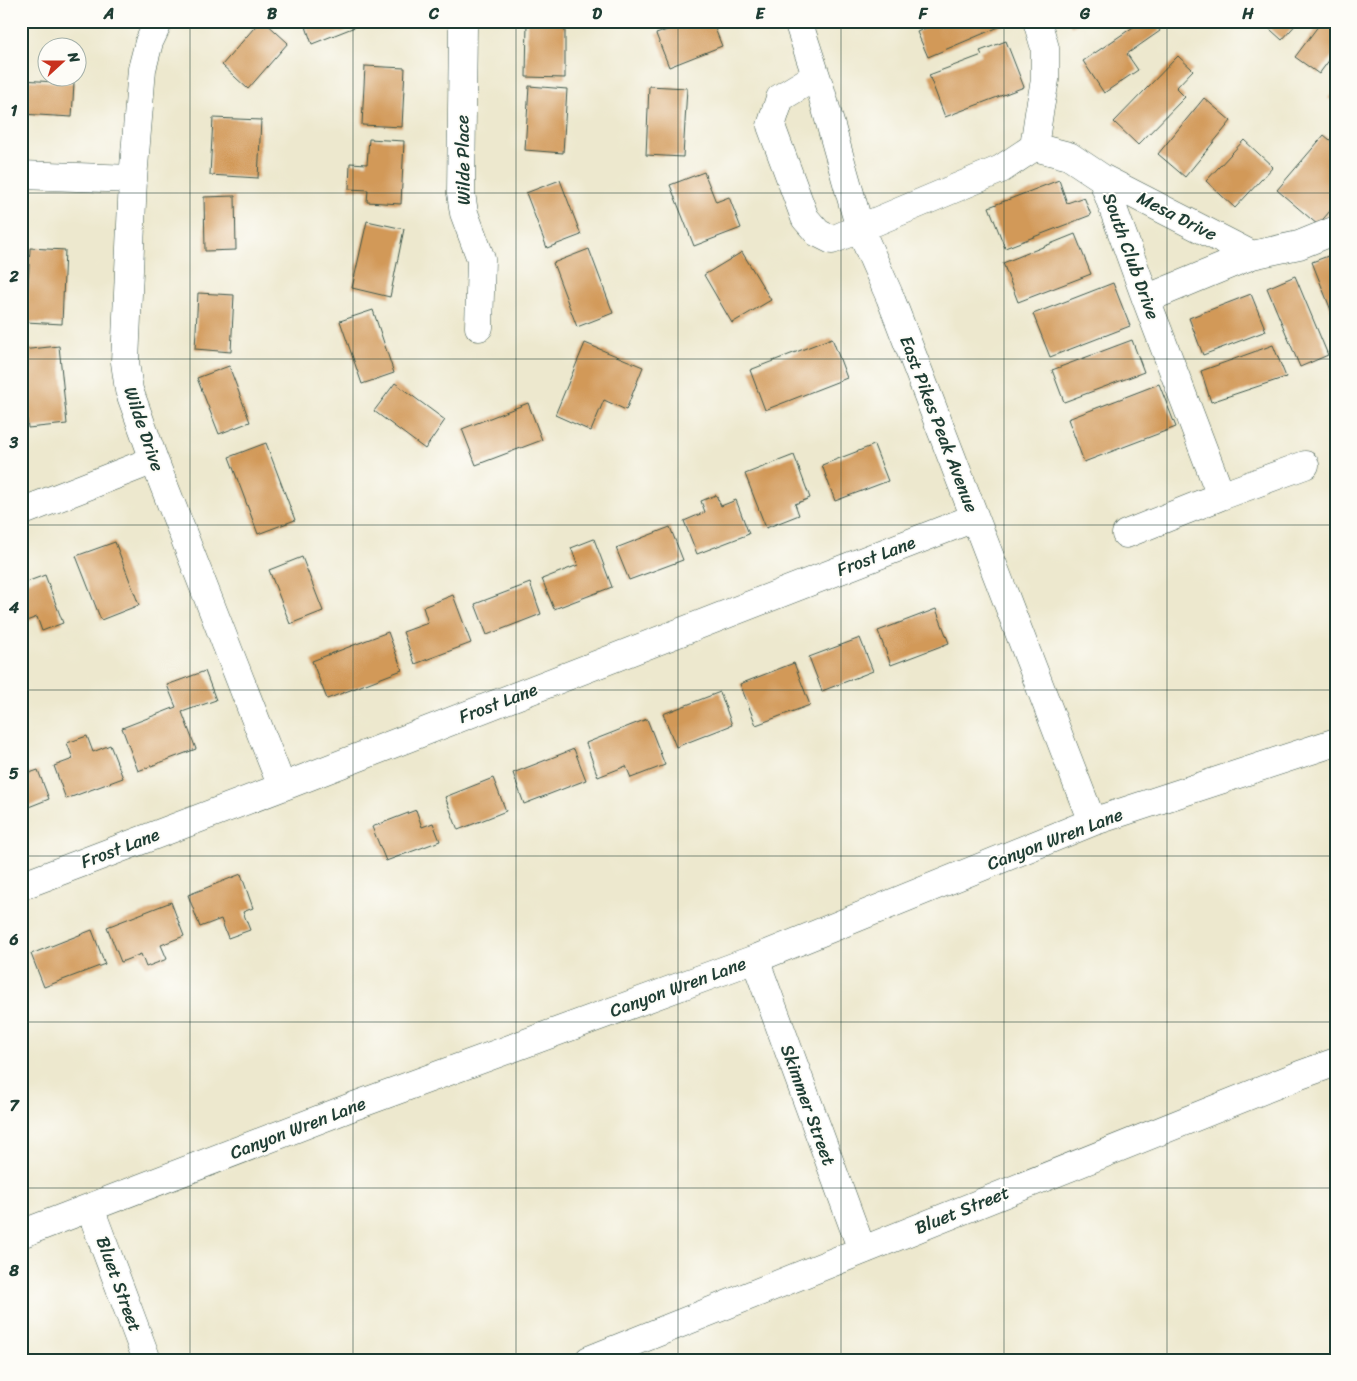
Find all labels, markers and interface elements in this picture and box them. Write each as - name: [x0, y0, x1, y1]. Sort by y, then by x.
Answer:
- text: A: [103, 0, 114, 28]
- text: B: [267, 0, 278, 28]
- text: C: [428, 0, 440, 28]
- text: D: [592, 0, 602, 28]
- text: E: [756, 0, 766, 28]
- text: F: [918, 0, 929, 28]
- text: G: [1079, 0, 1091, 28]
- text: H: [1241, 0, 1254, 28]
- north arrow: [38, 38, 88, 88]
- text: N: [60, 48, 87, 67]
- text: 1: [11, 96, 18, 125]
- street label: Wilde Place: [446, 115, 480, 205]
- street label: Mesa Drive: [1131, 182, 1223, 250]
- street label: South Club Drive: [1093, 188, 1169, 324]
- text: 2: [8, 262, 19, 291]
- street label: East Pikes Peak Avenue: [890, 331, 988, 517]
- street label: Wilde Drive: [115, 382, 173, 476]
- text: 3: [9, 428, 19, 457]
- street label: Frost Lane: [832, 526, 920, 586]
- text: 4: [8, 593, 19, 622]
- street label: Frost Lane: [454, 673, 542, 733]
- text: 5: [9, 759, 19, 788]
- street label: Canyon Wren Lane: [982, 798, 1128, 880]
- street label: Frost Lane: [76, 818, 164, 878]
- text: 6: [8, 925, 19, 954]
- street label: Canyon Wren Lane: [605, 947, 751, 1027]
- street label: Skimmer Street: [771, 1040, 845, 1170]
- street label: Canyon Wren Lane: [225, 1087, 371, 1169]
- text: 7: [9, 1091, 20, 1120]
- street label: Bluet Street: [910, 1176, 1014, 1244]
- street label: Bluet Street: [87, 1232, 151, 1336]
- text: 8: [8, 1256, 19, 1285]

